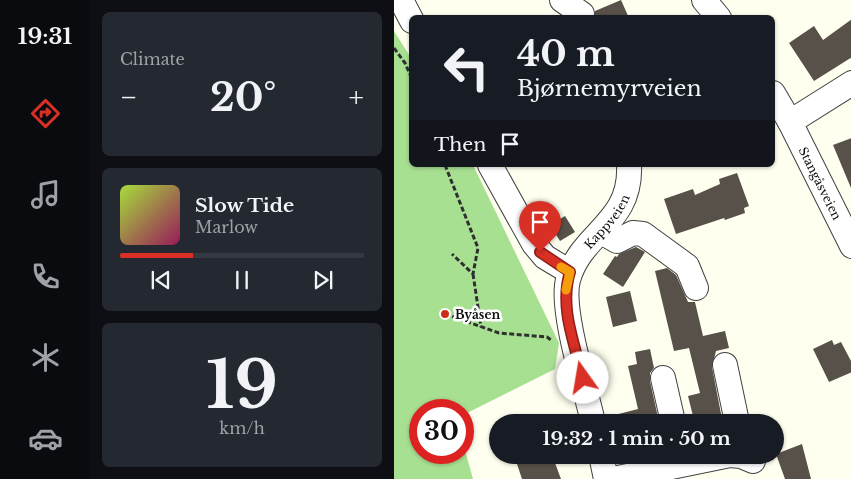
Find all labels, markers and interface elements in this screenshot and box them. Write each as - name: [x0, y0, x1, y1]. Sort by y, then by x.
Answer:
- text: 19:31: [18, 23, 72, 50]
- text: 40 m: [517, 32, 615, 75]
- icon: left: [434, 35, 499, 100]
- text: Climate: [120, 49, 185, 69]
- text: 20°: [210, 74, 276, 121]
- text: Bjørnemyrveien: [517, 75, 702, 102]
- text: −: [120, 80, 138, 115]
- text: +: [349, 80, 364, 115]
- icon: directions: [28, 96, 63, 131]
- icon: arrive: [496, 130, 524, 158]
- text: Then: [434, 133, 486, 156]
- street label: Stangåsveien: [796, 144, 845, 222]
- icon: music: [28, 177, 63, 212]
- street label: Kappveien: [581, 192, 632, 252]
- text: Slow Tide: [195, 194, 294, 217]
- pin: [519, 201, 561, 252]
- icon: arrive: [526, 208, 554, 236]
- text: Marlow: [195, 217, 258, 237]
- icon: phone: [28, 259, 63, 294]
- icon: previous: [147, 266, 175, 294]
- icon: pause: [228, 266, 256, 294]
- icon: next: [309, 266, 337, 294]
- place label: Byåsen: [455, 307, 500, 322]
- marker: Byåsen: [439, 308, 451, 320]
- icon: climate: [28, 340, 63, 375]
- text: 19: [206, 345, 278, 426]
- position arrow: [556, 351, 608, 403]
- speed limit sign: 30: [409, 399, 474, 464]
- text: km/h: [219, 418, 265, 438]
- icon: car: [28, 421, 63, 456]
- text: 19:32 · 1 min · 50 m: [542, 427, 731, 450]

